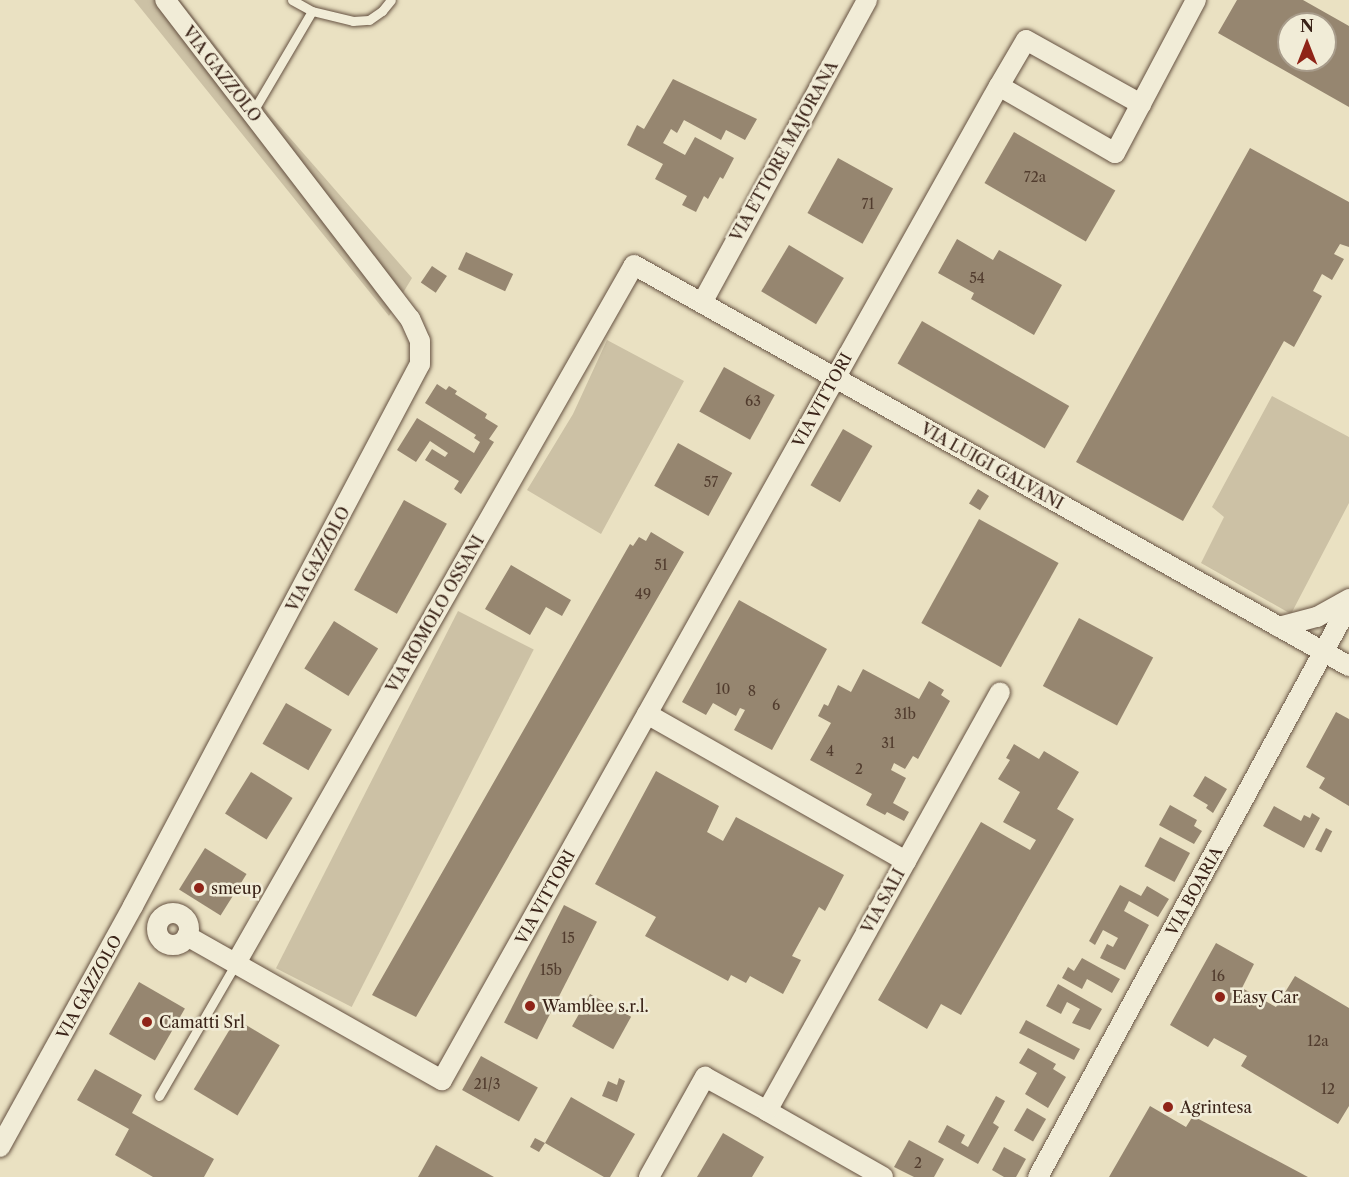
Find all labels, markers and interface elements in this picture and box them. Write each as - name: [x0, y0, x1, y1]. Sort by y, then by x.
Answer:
- north arrow: [1277, 12, 1337, 72]
- text: N: [1300, 16, 1314, 36]
- street label: VIA GAZZOLO: [178, 22, 266, 126]
- street label: VIA ETTORE MAJORANA: [726, 57, 842, 245]
- house number: 72a: [1024, 169, 1046, 185]
- house number: 71: [862, 196, 874, 212]
- house number: 54: [969, 270, 985, 286]
- street label: VIA VITTORI: [788, 349, 856, 451]
- house number: 63: [745, 393, 761, 409]
- street label: VIA LUIGI GALVANI: [917, 419, 1067, 513]
- house number: 57: [704, 474, 718, 490]
- street label: VIA GAZZOLO: [282, 503, 354, 615]
- street label: VIA ROMOLO OSSANI: [382, 532, 488, 696]
- house number: 51: [654, 557, 668, 573]
- house number: 49: [635, 586, 651, 602]
- house number: 10: [716, 681, 730, 697]
- house number: 8: [748, 683, 756, 699]
- house number: 6: [772, 697, 780, 713]
- house number: 31b: [894, 706, 916, 722]
- house number: 31: [881, 735, 895, 751]
- house number: 4: [826, 743, 834, 759]
- house number: 2: [855, 761, 863, 777]
- street label: VIA BOARIA: [1162, 843, 1226, 939]
- street label: VIA VITTORI: [511, 846, 579, 948]
- street label: VIA SALI: [857, 865, 909, 937]
- place label: smeup: [211, 878, 262, 898]
- marker: smeup: [192, 881, 206, 895]
- house number: 15: [561, 930, 575, 946]
- street label: VIA GAZZOLO: [52, 931, 126, 1043]
- house number: 15b: [540, 962, 562, 978]
- house number: 16: [1211, 968, 1225, 984]
- place label: Easy Car: [1232, 987, 1299, 1007]
- marker: Easy Car: [1213, 990, 1227, 1004]
- place label: Wamblee s.r.l.: [542, 996, 649, 1016]
- marker: Wamblee s.r.l.: [523, 999, 537, 1013]
- place label: Camatti Srl: [159, 1012, 245, 1032]
- marker: Camatti Srl: [140, 1015, 154, 1029]
- house number: 12a: [1307, 1033, 1329, 1049]
- house number: 21/3: [474, 1076, 500, 1092]
- house number: 12: [1321, 1081, 1335, 1097]
- place label: Agrintesa: [1180, 1097, 1252, 1117]
- marker: Agrintesa: [1161, 1100, 1175, 1114]
- house number: 2: [914, 1155, 922, 1171]

